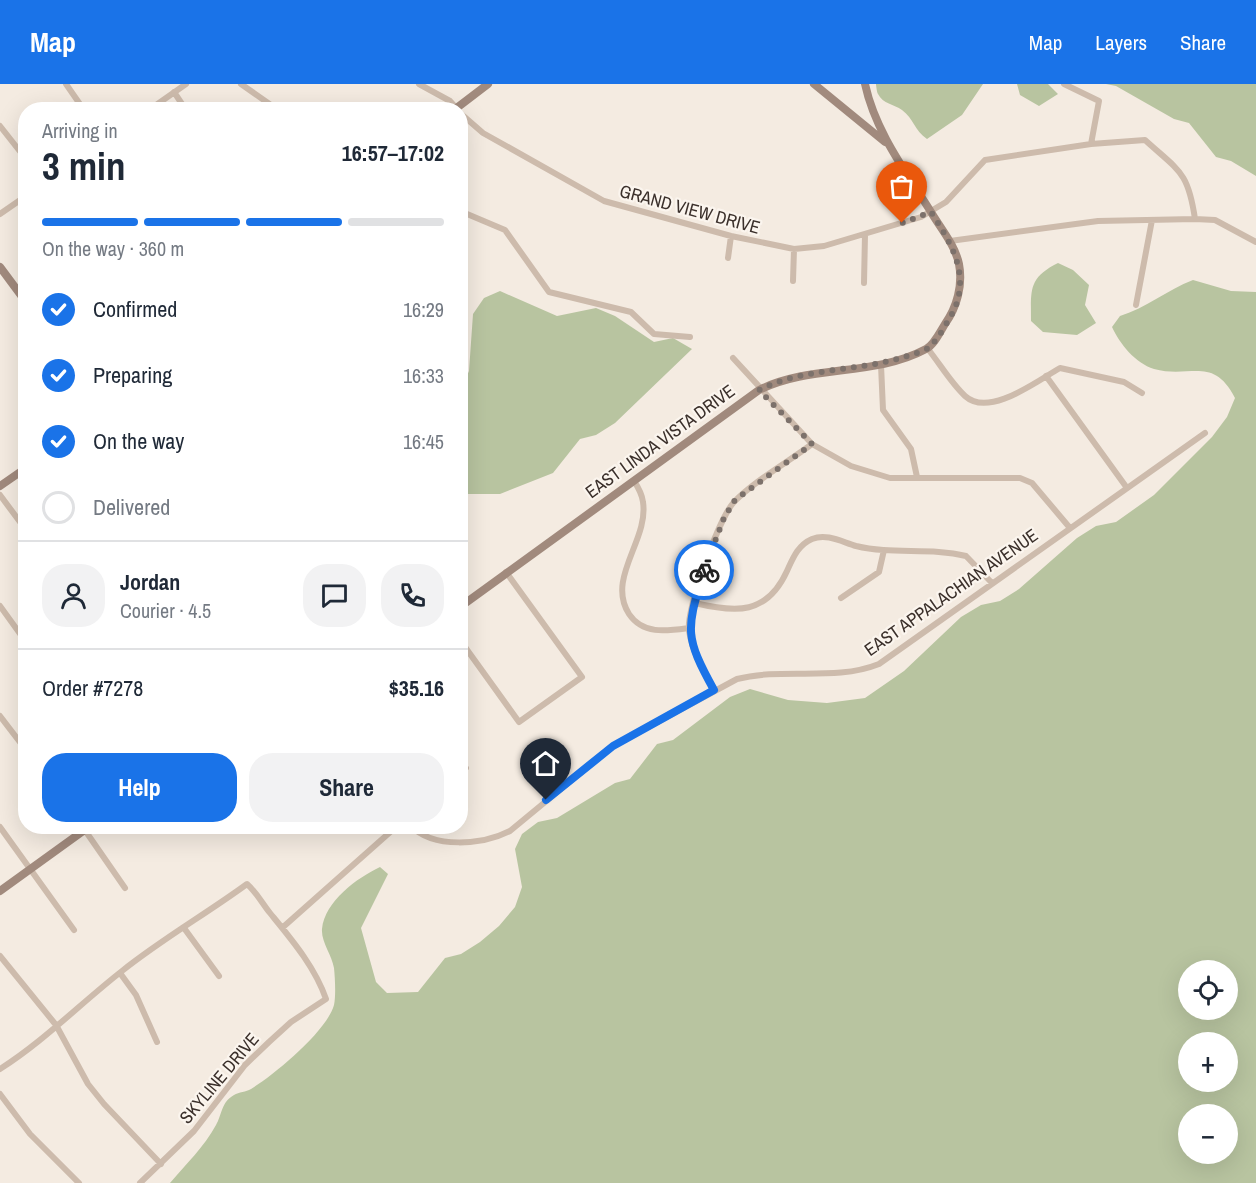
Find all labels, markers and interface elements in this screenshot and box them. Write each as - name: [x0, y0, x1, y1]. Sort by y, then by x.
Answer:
- text: Map: [30, 23, 76, 61]
- text: Map: [1029, 28, 1062, 57]
- text: Layers: [1095, 28, 1147, 57]
- text: Share: [1180, 28, 1226, 57]
- text: Arriving in: [42, 117, 118, 144]
- text: 16:57–17:02: [342, 138, 444, 168]
- text: 3 min: [42, 140, 126, 192]
- pin: [876, 161, 927, 223]
- icon: bag: [885, 170, 918, 203]
- street label: GRAND VIEW DRIVE: [617, 178, 763, 240]
- text: On the way · 360 m: [42, 235, 184, 262]
- icon: check: [42, 293, 75, 326]
- text: Confirmed: [93, 294, 177, 324]
- text: 16:29: [403, 296, 444, 323]
- icon: check: [42, 359, 75, 392]
- text: Preparing: [93, 360, 172, 390]
- text: 16:33: [403, 362, 444, 389]
- street label: EAST LINDA VISTA DRIVE: [580, 378, 740, 504]
- icon: check: [42, 425, 75, 458]
- text: On the way: [93, 426, 184, 456]
- text: 16:45: [403, 428, 444, 455]
- text: Delivered: [93, 492, 170, 522]
- street label: EAST APPALACHIAN AVENUE: [859, 522, 1043, 662]
- courier: [674, 540, 734, 600]
- icon: bike: [688, 554, 721, 587]
- button: person: [42, 564, 105, 627]
- button: chat: [303, 564, 366, 627]
- button: phone: [381, 564, 444, 627]
- text: Jordan: [120, 567, 180, 597]
- text: Courier · 4.5: [120, 597, 211, 624]
- text: Order #7278: [42, 673, 143, 703]
- text: $35.16: [389, 673, 444, 703]
- pin: [520, 738, 571, 800]
- icon: home: [529, 747, 562, 780]
- button: Help: [42, 753, 237, 822]
- button: Share: [249, 753, 444, 822]
- map controls: [1178, 960, 1238, 1164]
- button: locate: [1178, 960, 1238, 1020]
- street label: SKYLINE DRIVE: [174, 1027, 264, 1129]
- button: +: [1178, 1032, 1238, 1092]
- button: −: [1178, 1104, 1238, 1164]

